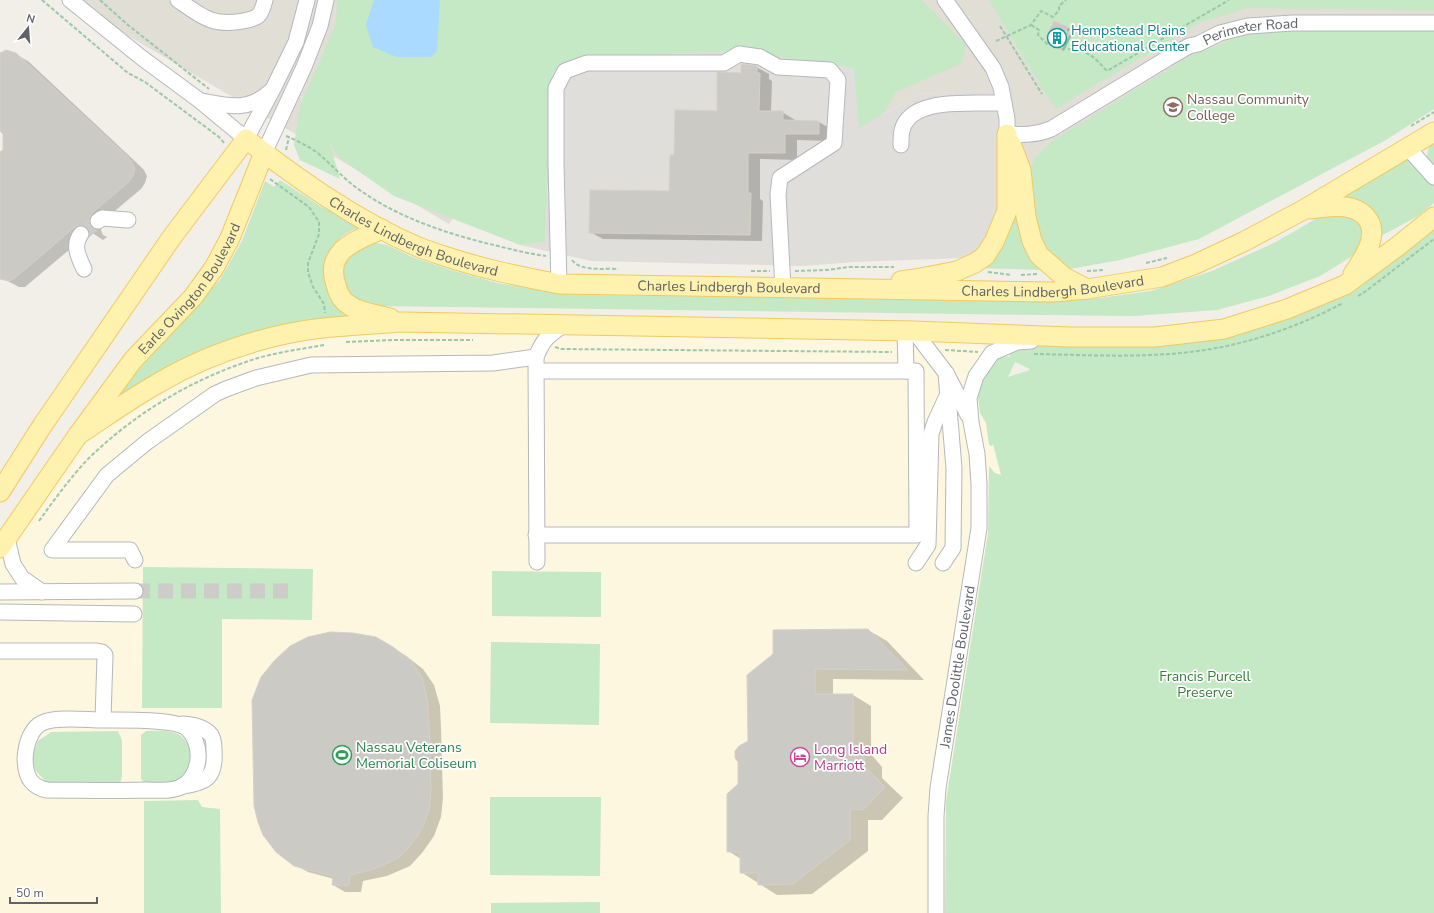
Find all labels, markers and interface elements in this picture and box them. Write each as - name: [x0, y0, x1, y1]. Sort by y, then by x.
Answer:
- north arrow: [8, 8, 48, 48]
- text: N: [25, 11, 37, 27]
- street label: Perimeter Road: [1200, 14, 1298, 50]
- place label: Hempstead Plains Educational Center: [1071, 21, 1190, 56]
- building icon: Hempstead Plains Educational Center: [1046, 27, 1068, 49]
- place label: Nassau Community College: [1187, 90, 1310, 125]
- school or university icon: Nassau Community College: [1162, 96, 1184, 118]
- street label: Charles Lindbergh Boulevard: [325, 192, 500, 281]
- street label: Earle Ovington Boulevard: [134, 220, 245, 359]
- street label: Charles Lindbergh Boulevard: [961, 271, 1145, 302]
- street label: Charles Lindbergh Boulevard: [637, 276, 821, 298]
- street label: James Doolittle Boulevard: [935, 584, 980, 750]
- park label: Francis Purcell Preserve: [1159, 667, 1252, 702]
- place label: Nassau Veterans Memorial Coliseum: [356, 738, 477, 773]
- place label: Long Island Marriott: [814, 740, 887, 775]
- sports icon: Nassau Veterans Memorial Coliseum: [331, 744, 353, 766]
- hotel icon: Long Island Marriott: [789, 746, 811, 768]
- scale bar: [10, 879, 97, 905]
- text: 50 m: [16, 885, 44, 901]

